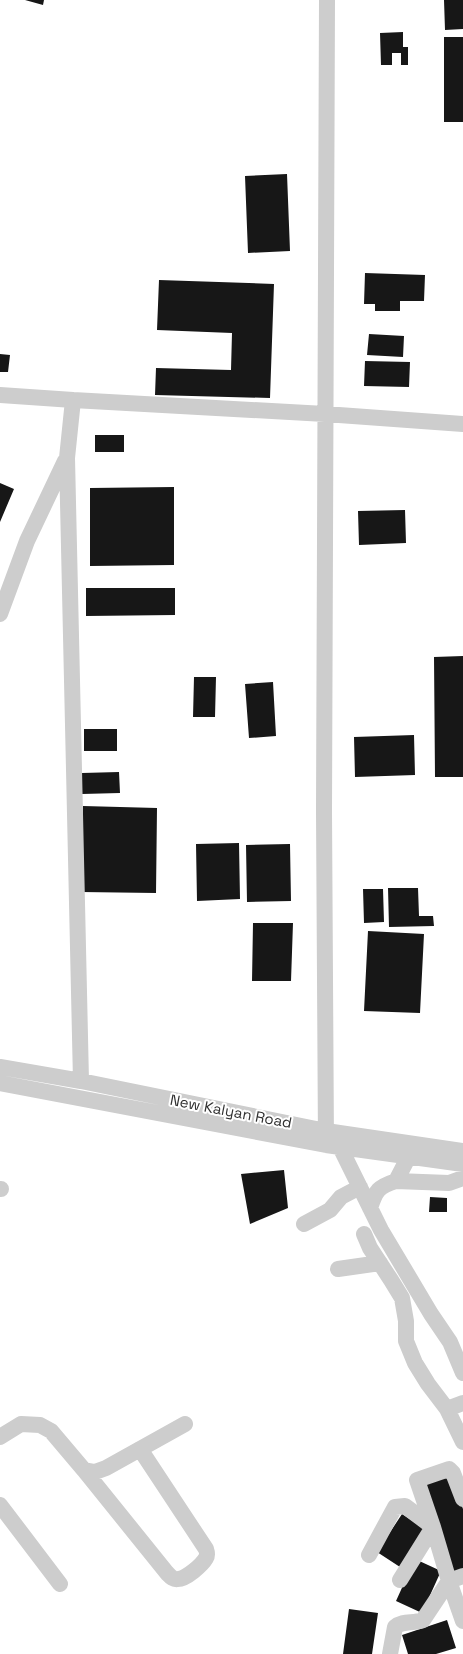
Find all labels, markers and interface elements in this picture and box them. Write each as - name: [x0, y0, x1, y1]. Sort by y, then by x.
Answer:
- street label: New Kalyan Road: [168, 1090, 294, 1132]

